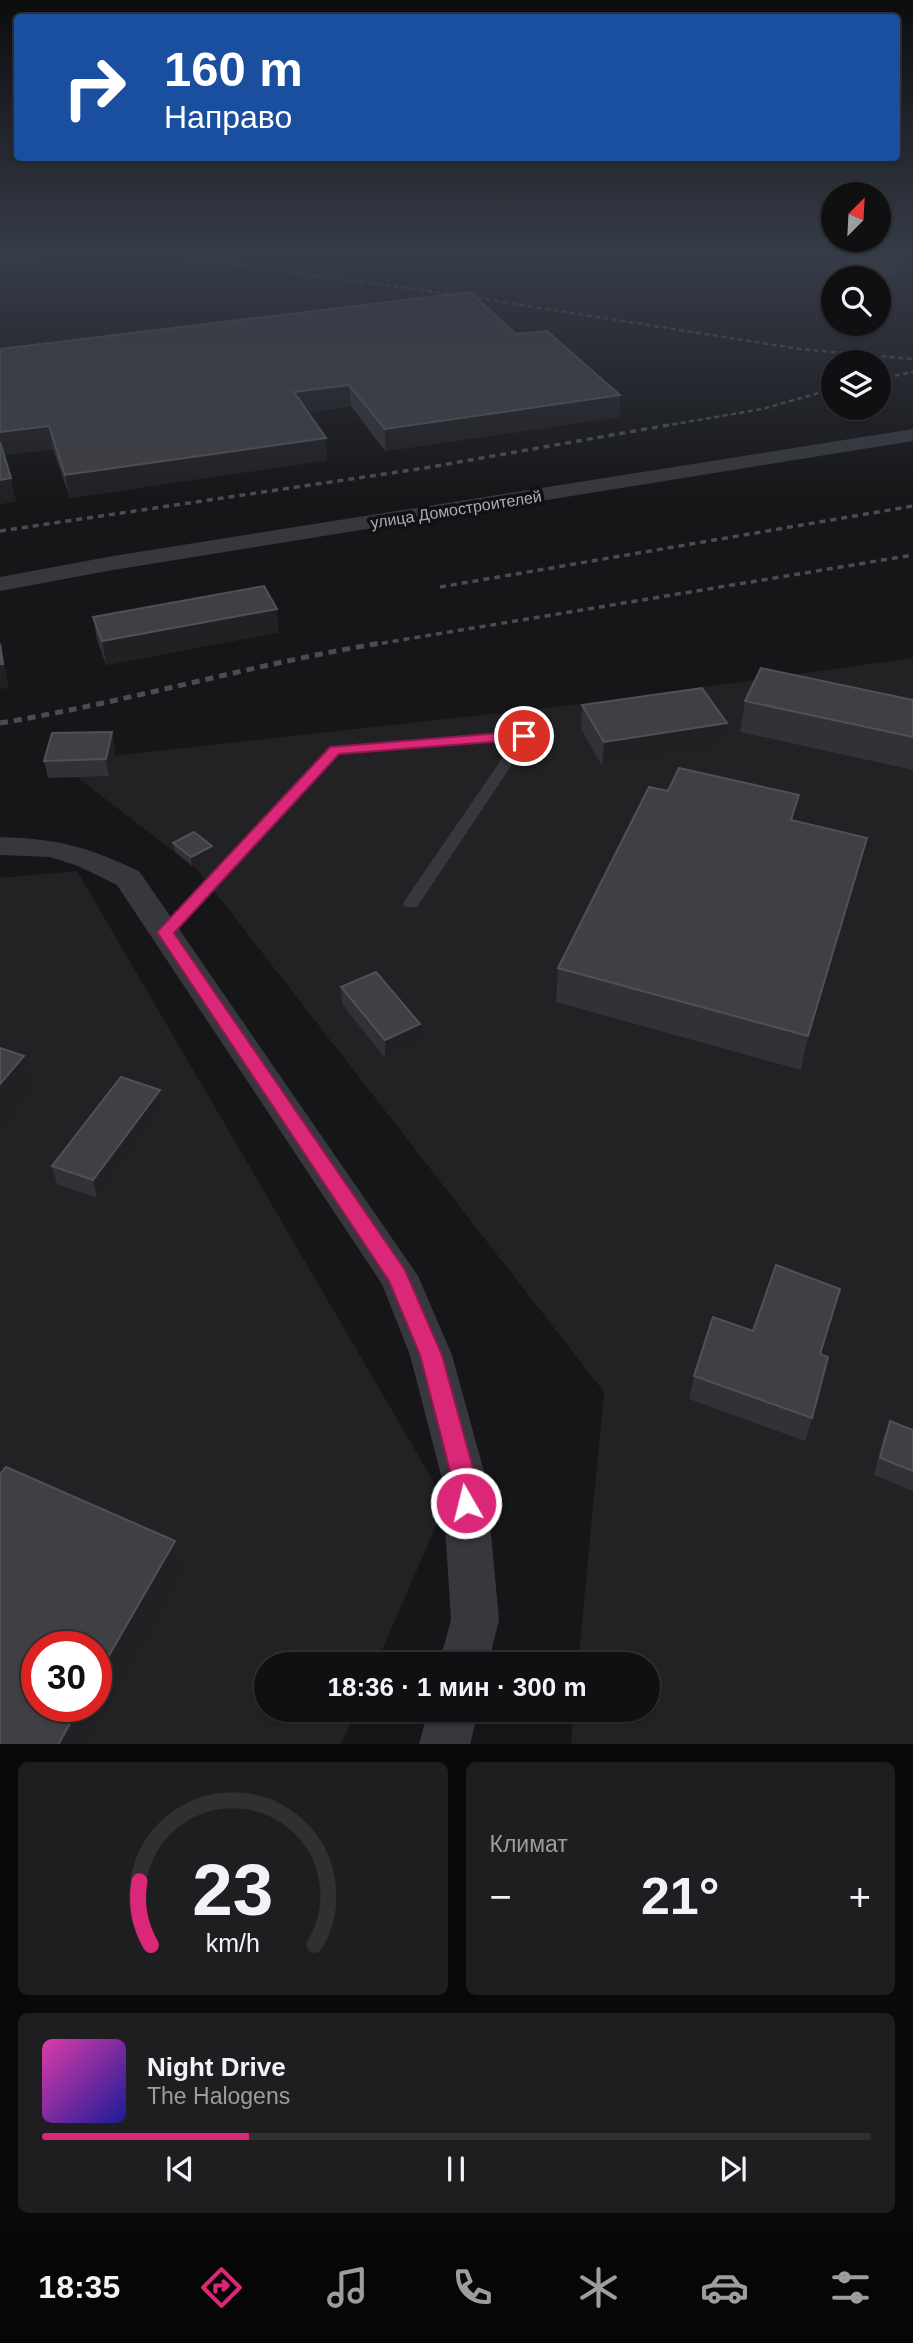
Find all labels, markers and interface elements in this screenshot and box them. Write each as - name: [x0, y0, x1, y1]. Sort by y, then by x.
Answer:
- icon: right: [49, 42, 140, 133]
- text: 160 m: [164, 42, 303, 96]
- text: Направо: [164, 99, 292, 135]
- north arrow: [821, 182, 891, 252]
- map controls: [821, 182, 891, 420]
- button: search: [821, 266, 891, 336]
- button: layers: [821, 350, 891, 420]
- street label: улица Домостроителей: [369, 488, 543, 531]
- pin: [494, 706, 554, 766]
- icon: arrive: [505, 717, 543, 755]
- position arrow: [429, 1466, 503, 1540]
- speed limit sign: 30: [21, 1631, 112, 1722]
- text: 18:36 · 1 мин · 300 m: [327, 1672, 587, 1702]
- text: Климат: [490, 1831, 568, 1857]
- text: 23: [192, 1849, 273, 1930]
- text: 21°: [641, 1867, 720, 1925]
- text: −: [490, 1876, 512, 1918]
- text: +: [849, 1876, 871, 1918]
- text: km/h: [206, 1928, 260, 1956]
- text: Night Drive: [147, 2052, 286, 2082]
- text: The Halogens: [147, 2083, 290, 2109]
- icon: previous: [161, 2150, 199, 2188]
- icon: pause: [437, 2150, 475, 2188]
- icon: next: [714, 2150, 752, 2188]
- icon: directions: [197, 2263, 246, 2312]
- icon: music: [323, 2263, 372, 2312]
- icon: phone: [448, 2263, 497, 2312]
- icon: climate: [574, 2263, 623, 2312]
- icon: car: [700, 2263, 749, 2312]
- icon: filters: [826, 2263, 875, 2312]
- text: 18:35: [38, 2269, 120, 2305]

